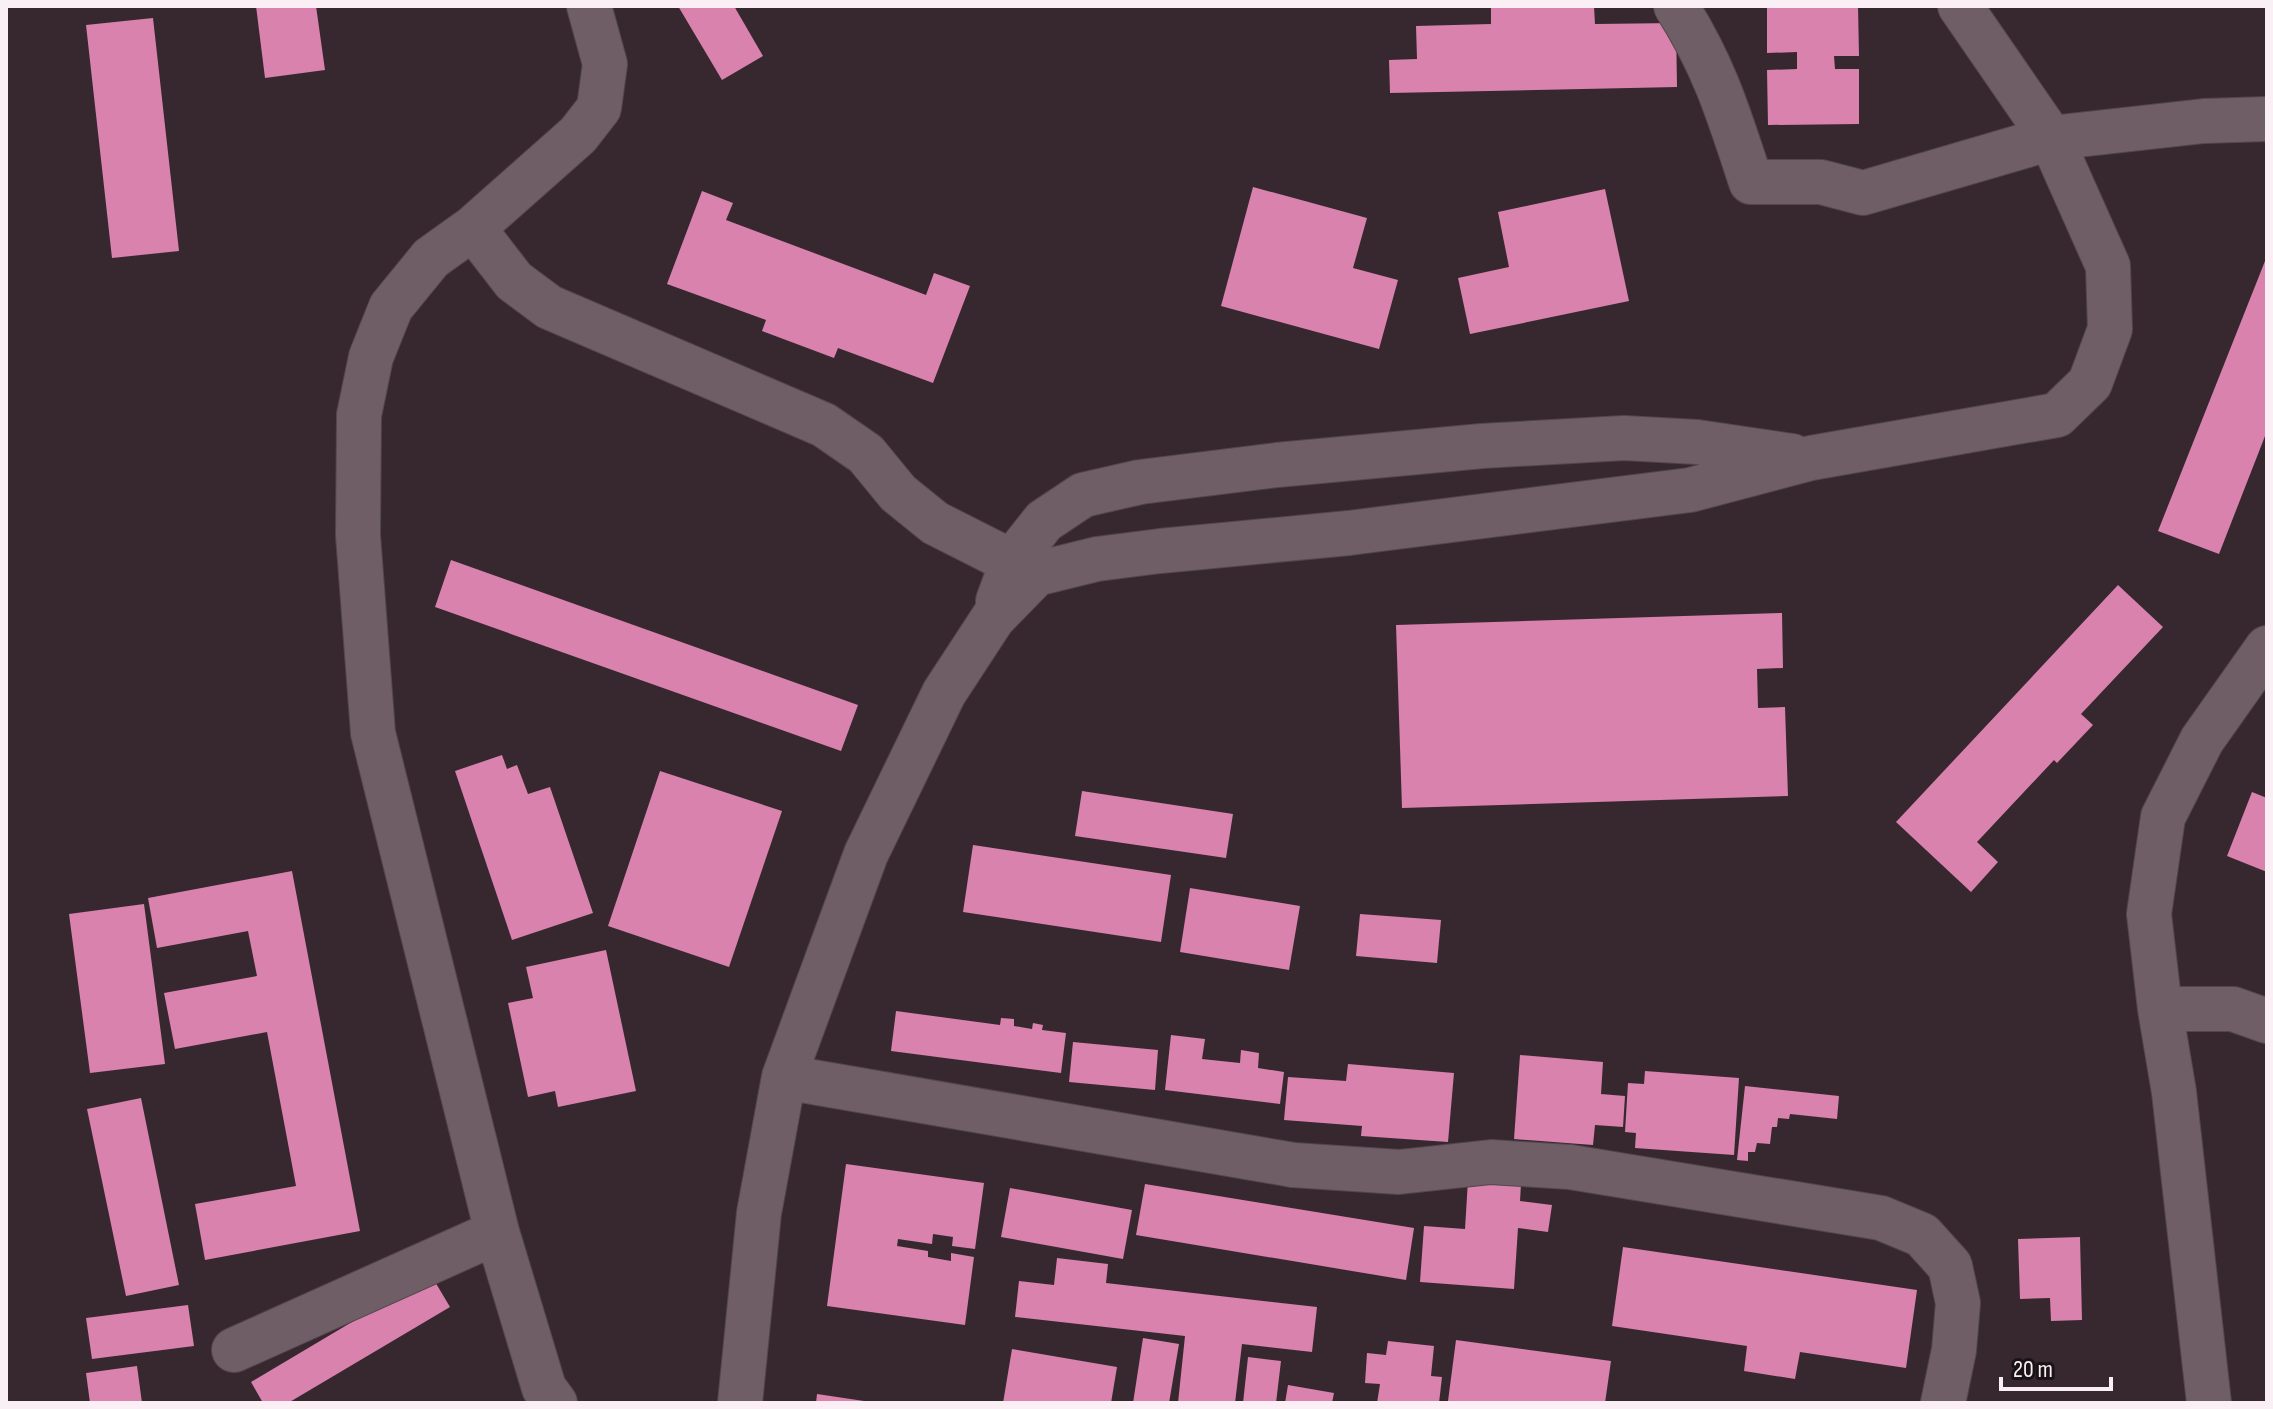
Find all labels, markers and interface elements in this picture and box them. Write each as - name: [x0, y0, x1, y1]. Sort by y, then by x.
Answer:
- scale bar: [2001, 1341, 2111, 1391]
- text: 20 m: [2013, 1355, 2053, 1384]

